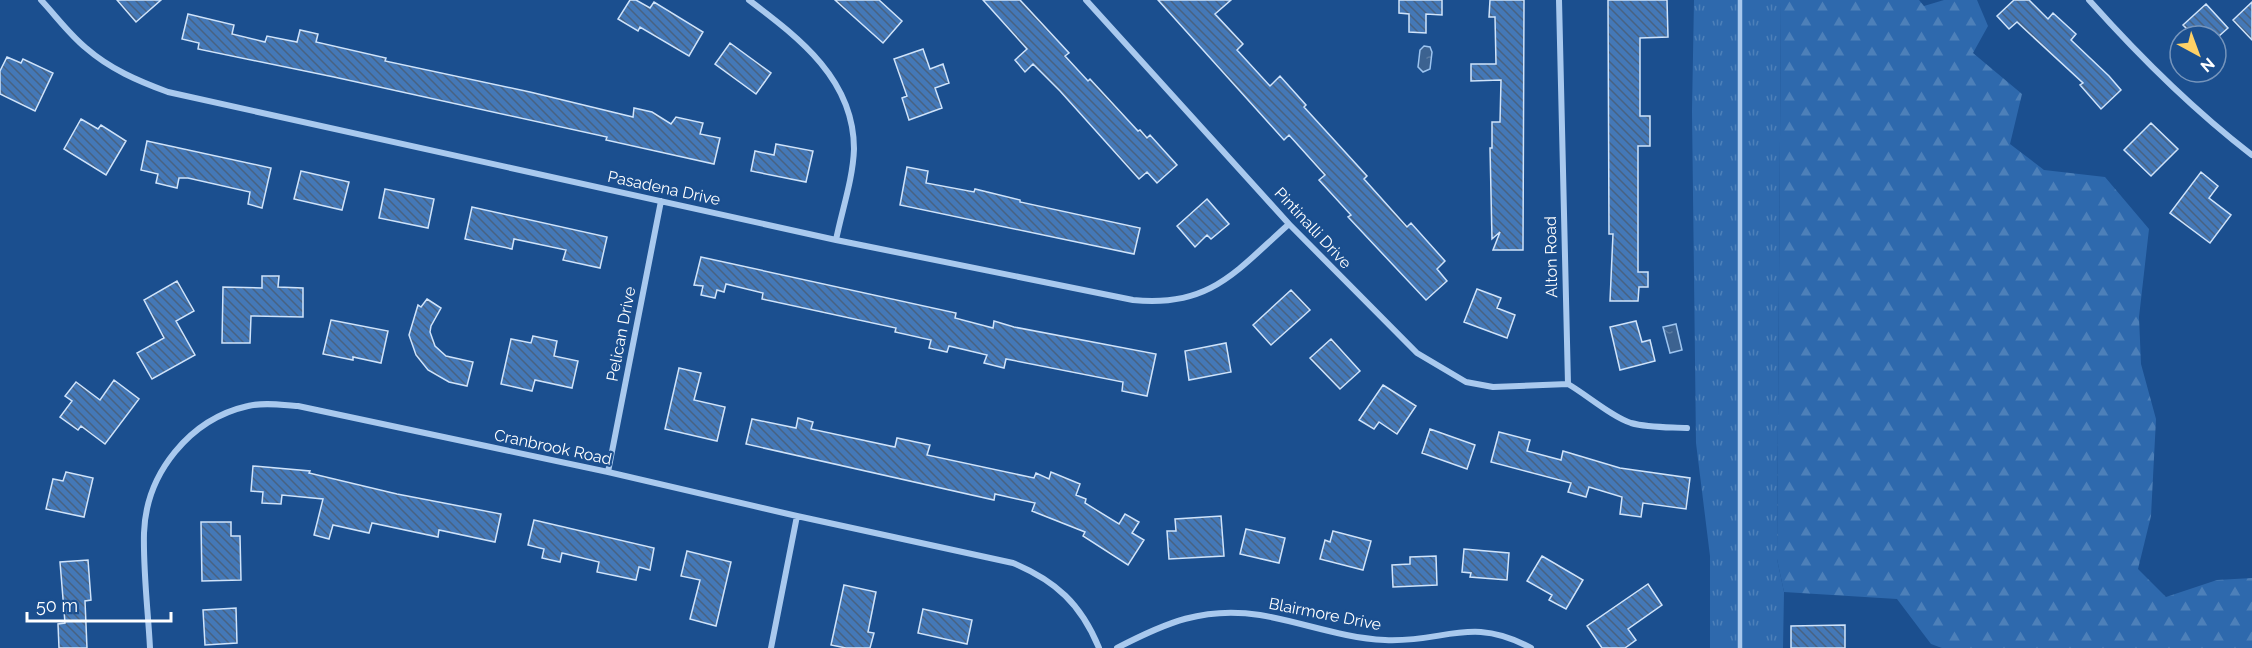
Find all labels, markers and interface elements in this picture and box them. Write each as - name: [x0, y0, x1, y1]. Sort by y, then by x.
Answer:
- north arrow: [2168, 24, 2228, 84]
- text: N: [2197, 54, 2218, 76]
- street label: Pasadena Drive: [606, 167, 722, 209]
- street label: Pintinalli Drive: [1271, 183, 1355, 273]
- street label: Alton Road: [1541, 216, 1561, 298]
- street label: Pelican Drive: [603, 285, 639, 383]
- street label: Cranbrook Road: [492, 425, 614, 469]
- scale bar: [27, 585, 171, 623]
- street label: Blairmore Drive: [1267, 594, 1383, 634]
- text: 50 m: [36, 595, 78, 616]

